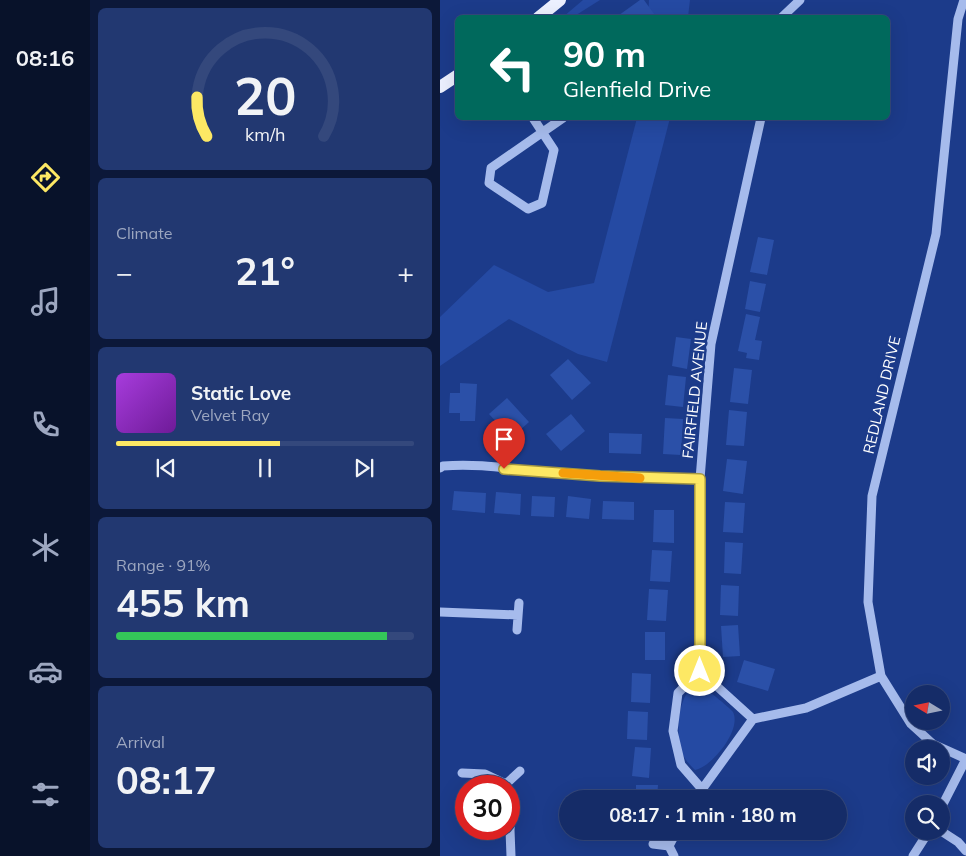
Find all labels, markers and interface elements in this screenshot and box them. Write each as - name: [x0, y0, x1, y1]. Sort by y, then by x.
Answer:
- text: 90 m: [563, 32, 646, 76]
- icon: left: [480, 35, 545, 100]
- text: 08:16: [16, 44, 74, 72]
- text: 20: [234, 63, 296, 128]
- text: Glenfield Drive: [563, 75, 711, 103]
- text: km/h: [245, 123, 285, 145]
- icon: directions: [28, 160, 63, 195]
- text: Climate: [116, 223, 172, 243]
- text: 21°: [235, 247, 295, 295]
- text: −: [116, 255, 133, 290]
- text: +: [397, 255, 414, 290]
- icon: music: [28, 284, 63, 319]
- street label: FAIRFIELD AVENUE: [678, 320, 711, 459]
- street label: REDLAND DRIVE: [859, 334, 904, 456]
- text: Static Love: [191, 381, 291, 405]
- text: Velvet Ray: [191, 405, 270, 425]
- icon: phone: [28, 407, 63, 442]
- pin: [483, 418, 525, 469]
- icon: arrive: [490, 425, 518, 453]
- icon: previous: [152, 454, 180, 482]
- icon: pause: [251, 454, 279, 482]
- icon: next: [350, 454, 378, 482]
- icon: climate: [28, 530, 63, 565]
- text: Range · 91%: [116, 555, 211, 575]
- text: 455 km: [116, 579, 250, 627]
- position arrow: [673, 644, 725, 696]
- icon: car: [28, 654, 63, 689]
- north arrow: [905, 685, 950, 730]
- map controls: [905, 685, 950, 840]
- text: Arrival: [116, 732, 165, 752]
- button: sound: [905, 740, 950, 785]
- text: 08:17: [116, 756, 217, 804]
- speed limit sign: 30: [455, 775, 520, 840]
- icon: filters: [28, 777, 63, 812]
- button: search: [905, 795, 950, 840]
- text: 08:17 · 1 min · 180 m: [609, 803, 797, 827]

